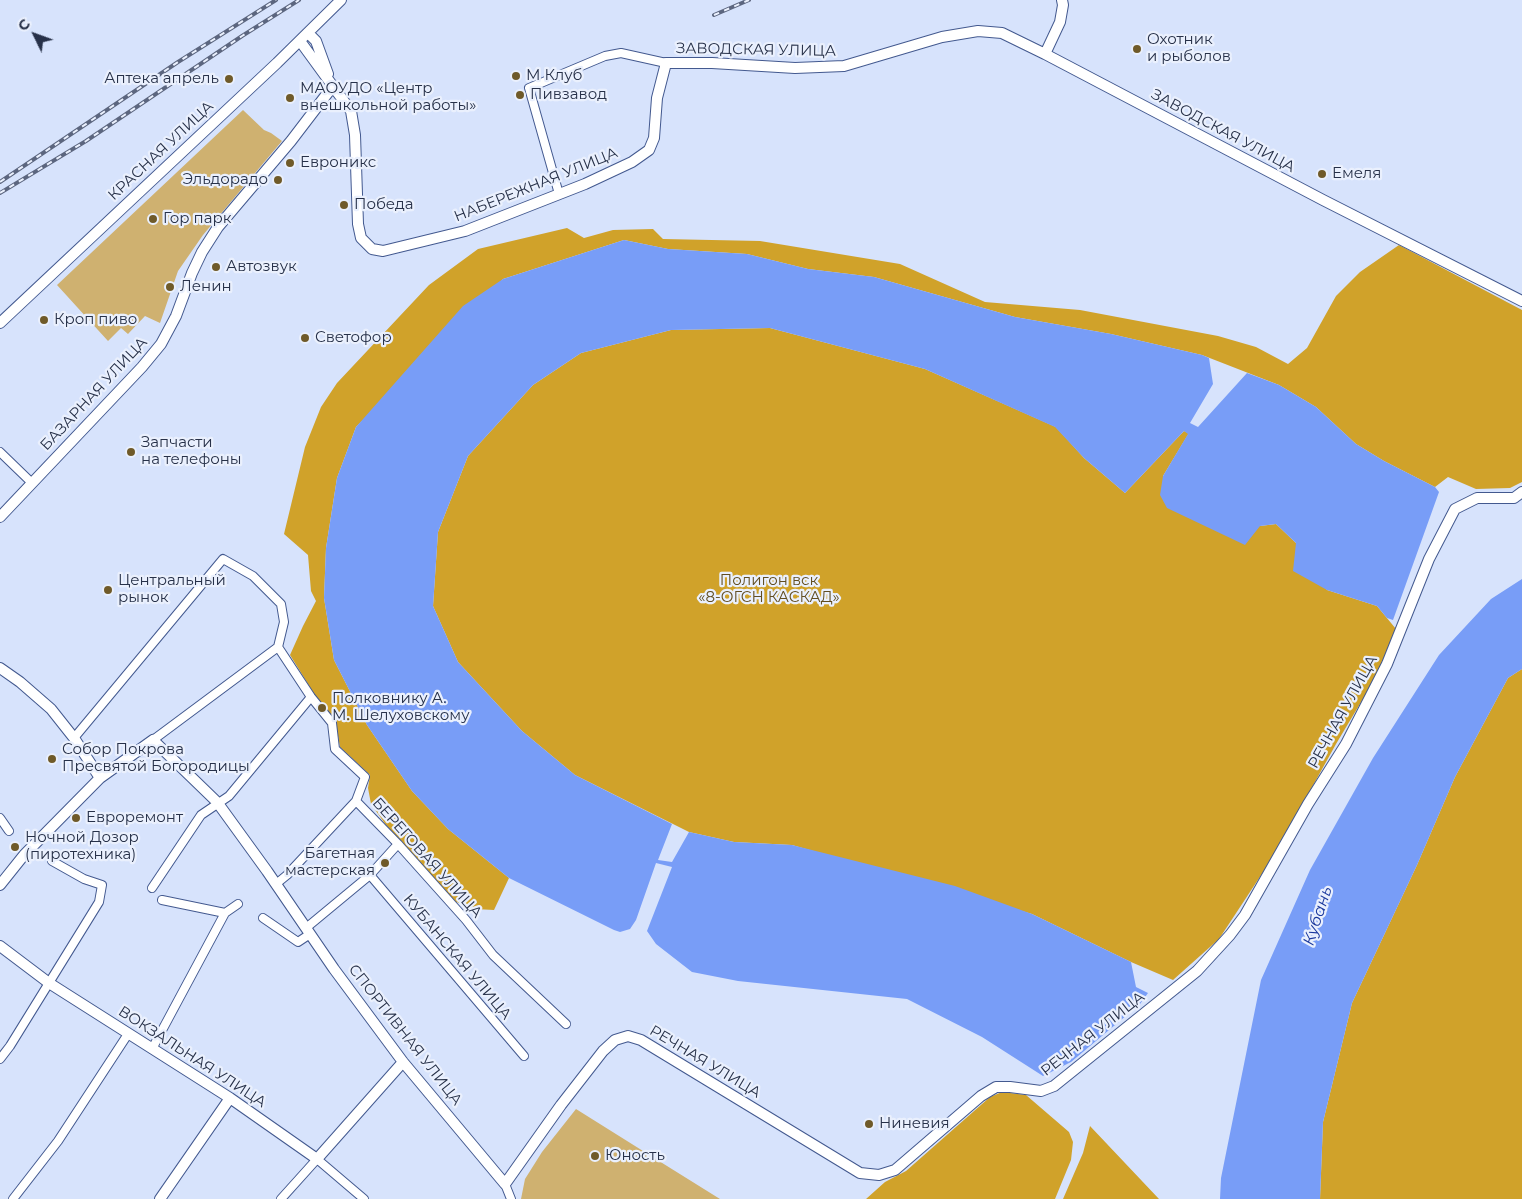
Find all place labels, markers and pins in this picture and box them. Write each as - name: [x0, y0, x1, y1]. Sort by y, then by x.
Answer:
- place label: Охотник и рыболов: [1147, 31, 1231, 66]
- marker: Охотник и рыболов: [1131, 43, 1143, 55]
- place label: М Клуб: [526, 67, 582, 85]
- place label: Аптека апрель: [104, 70, 219, 88]
- marker: М Клуб: [510, 70, 522, 82]
- marker: Аптека апрель: [223, 73, 235, 85]
- place label: МАОУДО «Центр внешкольной работы»: [300, 80, 476, 115]
- place label: Пивзавод: [530, 86, 607, 104]
- marker: Пивзавод: [514, 89, 526, 101]
- marker: МАОУДО «Центр внешкольной работы»: [284, 92, 296, 104]
- place label: Евроникс: [300, 154, 376, 172]
- marker: Евроникс: [284, 157, 296, 169]
- place label: Емеля: [1332, 165, 1381, 183]
- marker: Емеля: [1316, 168, 1328, 180]
- place label: Эльдорадо: [182, 171, 268, 189]
- marker: Эльдорадо: [272, 174, 284, 186]
- place label: Победа: [354, 196, 413, 214]
- marker: Победа: [338, 199, 350, 211]
- place label: Гор парк: [163, 210, 231, 228]
- marker: Гор парк: [147, 213, 159, 225]
- place label: Автозвук: [226, 258, 297, 276]
- marker: Автозвук: [210, 261, 222, 273]
- place label: Ленин: [180, 278, 232, 296]
- marker: Ленин: [164, 281, 176, 293]
- place label: Кроп пиво: [54, 311, 137, 329]
- marker: Кроп пиво: [38, 314, 50, 326]
- place label: Светофор: [315, 329, 392, 347]
- marker: Светофор: [299, 332, 311, 344]
- place label: Запчасти на телефоны: [141, 434, 242, 469]
- marker: Запчасти на телефоны: [125, 446, 137, 458]
- place label: Центральный рынок: [118, 572, 226, 607]
- marker: Центральный рынок: [102, 584, 114, 596]
- place label: Полковнику А. М. Шелуховскому: [332, 690, 470, 725]
- marker: Полковнику А. М. Шелуховскому: [316, 702, 328, 714]
- place label: Собор Покрова Пресвятой Богородицы: [62, 741, 250, 776]
- marker: Собор Покрова Пресвятой Богородицы: [46, 753, 58, 765]
- place label: Евроремонт: [86, 809, 183, 827]
- marker: Евроремонт: [70, 812, 82, 824]
- place label: Ночной Дозор (пиротехника): [25, 829, 139, 864]
- marker: Ночной Дозор (пиротехника): [9, 841, 21, 853]
- place label: Багетная мастерская: [285, 845, 375, 880]
- marker: Багетная мастерская: [379, 857, 391, 869]
- place label: Ниневия: [879, 1115, 950, 1133]
- marker: Ниневия: [863, 1118, 875, 1130]
- place label: Юность: [605, 1147, 665, 1165]
- marker: Юность: [589, 1150, 601, 1162]

